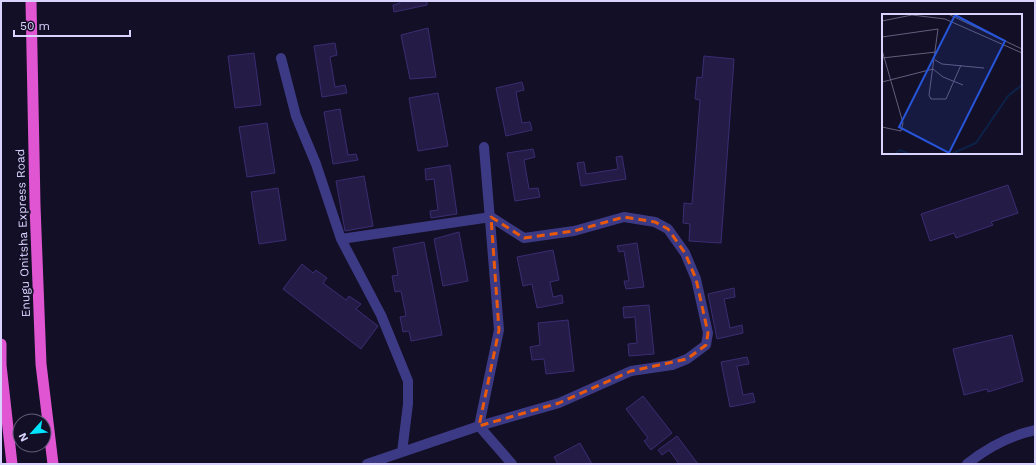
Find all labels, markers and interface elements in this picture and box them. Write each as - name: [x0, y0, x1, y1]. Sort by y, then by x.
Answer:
- scale bar: [14, 12, 130, 38]
- inset map: [882, 14, 1022, 154]
- text: 50 m: [20, 19, 50, 33]
- street label: Enugu Onitsha Express Road: [13, 149, 33, 317]
- north arrow: [12, 413, 52, 453]
- text: N: [16, 431, 31, 444]

